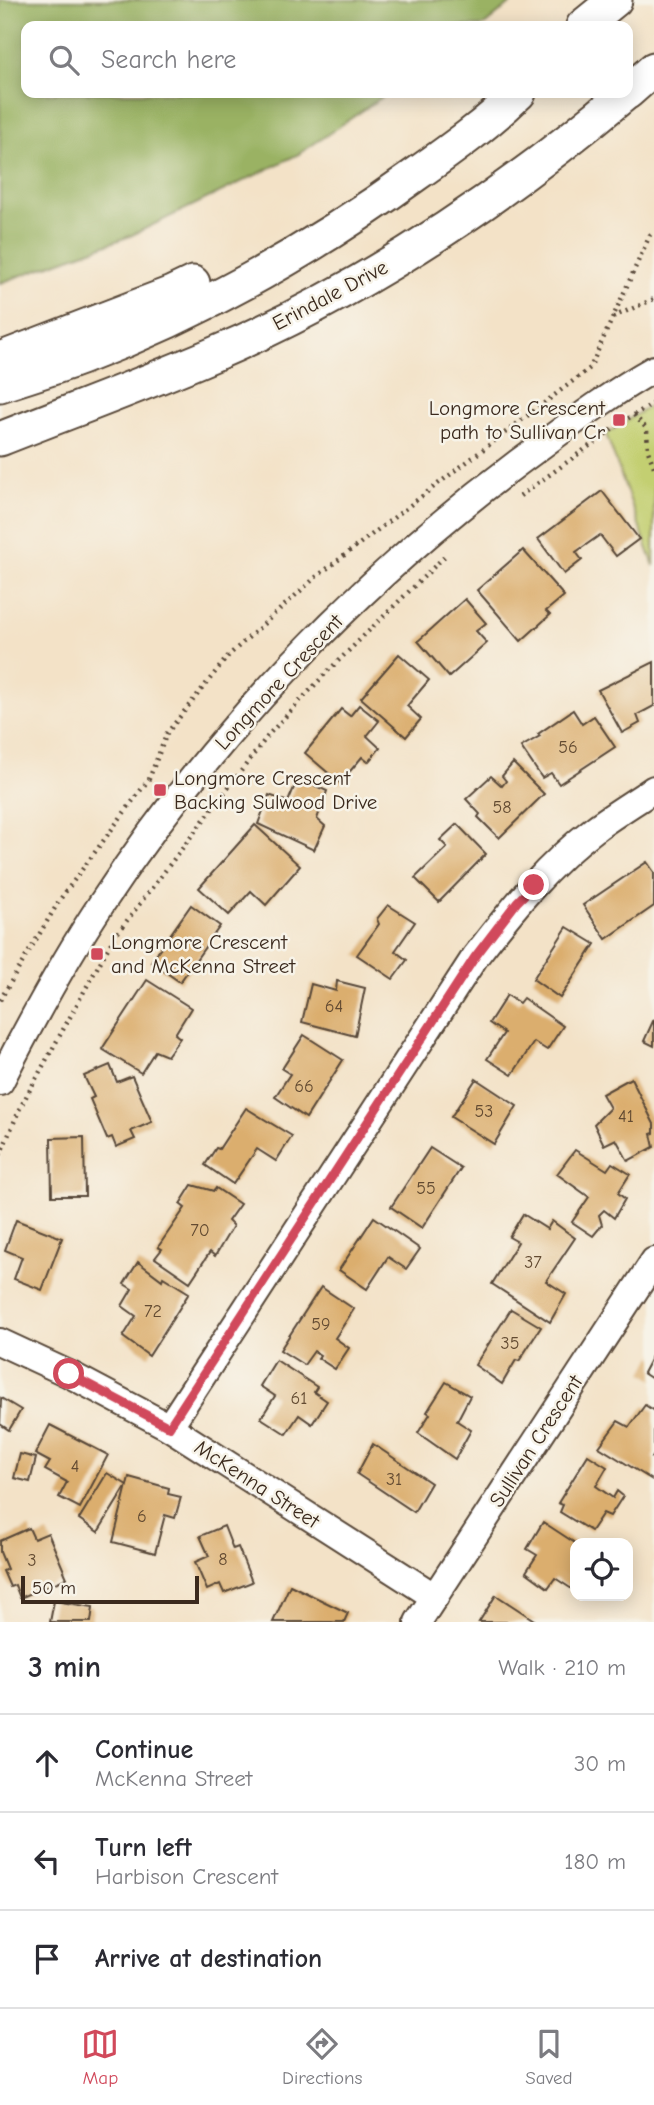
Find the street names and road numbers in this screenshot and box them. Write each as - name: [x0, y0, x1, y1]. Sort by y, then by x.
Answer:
- street label: Erindale Drive: [268, 255, 392, 335]
- street label: Longmore Crescent: [210, 609, 349, 755]
- street label: Sullivan Crescent: [484, 1370, 588, 1511]
- street label: McKenna Street: [190, 1435, 325, 1534]

